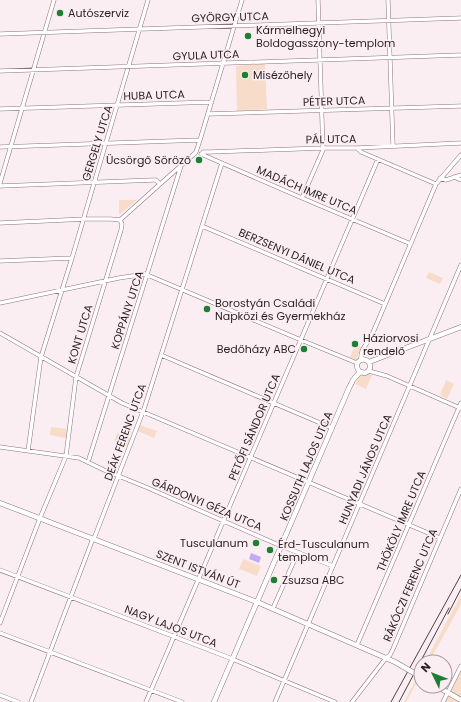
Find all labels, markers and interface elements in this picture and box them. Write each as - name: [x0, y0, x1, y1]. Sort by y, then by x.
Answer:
- place label: Autószerviz: [68, 5, 129, 21]
- marker: Autószerviz: [55, 8, 65, 18]
- street label: GYÖRGY UTCA: [191, 8, 270, 26]
- place label: Kármelhegyi Boldogasszony-templom: [256, 22, 395, 51]
- marker: Kármelhegyi Boldogasszony-templom: [243, 31, 253, 41]
- street label: GYULA UTCA: [172, 46, 240, 64]
- place label: Misézőhely: [253, 67, 313, 83]
- marker: Misézőhely: [240, 70, 250, 80]
- street label: HUBA UTCA: [123, 86, 186, 104]
- street label: PÉTER UTCA: [302, 92, 366, 110]
- street label: GERGELY UTCA: [78, 103, 116, 183]
- street label: PÁL UTCA: [305, 131, 357, 147]
- place label: Ücsörgő Söröző: [106, 152, 191, 168]
- marker: Ücsörgő Söröző: [194, 155, 204, 165]
- street label: MADÁCH IMRE UTCA: [254, 162, 360, 219]
- street label: BERZSENYI DÁNIEL UTCA: [236, 224, 358, 288]
- street label: KOPPÁNY UTCA: [107, 268, 147, 351]
- place label: Borostyán Családi Napközi és Gyermekház: [215, 295, 345, 324]
- street label: KONT UTCA: [63, 302, 97, 366]
- marker: Borostyán Családi Napközi és Gyermekház: [202, 304, 212, 314]
- place label: Háziorvosi rendelő: [363, 330, 419, 359]
- marker: Háziorvosi rendelő: [350, 339, 360, 349]
- place label: Bedőházy ABC: [217, 341, 296, 357]
- marker: Bedőházy ABC: [299, 344, 309, 354]
- street label: PETŐFI SÁNDOR UTCA: [224, 371, 284, 483]
- street label: DEÁK FERENC UTCA: [100, 381, 150, 483]
- street label: KOSSUTH LAJOS UTCA: [276, 408, 337, 523]
- street label: HUNYADI JÁNOS UTCA: [335, 411, 396, 527]
- street label: THÖKÖLY IMRE UTCA: [372, 468, 430, 574]
- street label: GÁRDONYI GÉZA UTCA: [149, 473, 265, 535]
- street label: RÁKÓCZI FERENC UTCA: [379, 525, 441, 644]
- place label: Tusculanum: [180, 535, 248, 551]
- place label: Érd-Tusculanum templom: [278, 536, 369, 565]
- marker: Tusculanum: [251, 538, 261, 548]
- marker: Érd-Tusculanum templom: [265, 545, 275, 555]
- street label: SZENT ISTVÁN ÚT: [154, 546, 242, 592]
- place label: Zsuzsa ABC: [282, 572, 345, 588]
- marker: Zsuzsa ABC: [269, 575, 279, 585]
- street label: NAGY LAJOS UTCA: [122, 601, 220, 651]
- north arrow: [413, 654, 453, 694]
- text: N: [417, 659, 434, 676]

